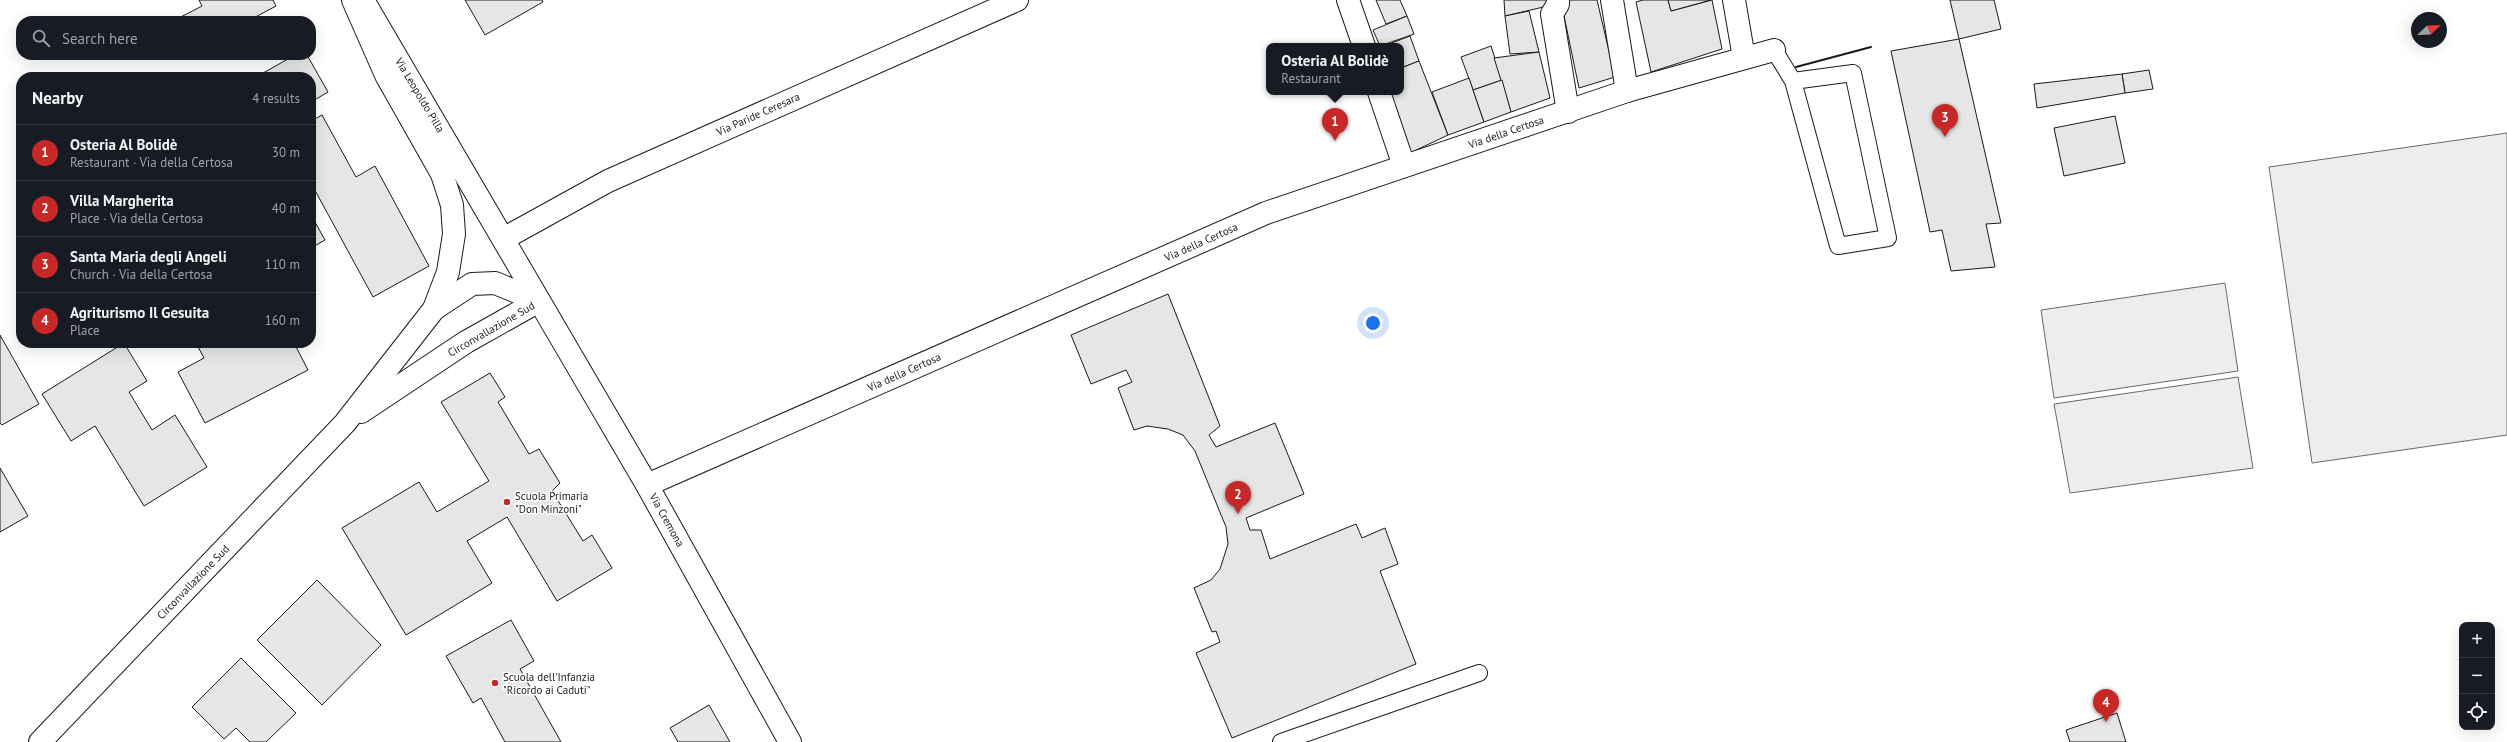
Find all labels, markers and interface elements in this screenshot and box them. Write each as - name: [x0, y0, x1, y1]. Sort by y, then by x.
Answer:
- north arrow: [2411, 12, 2447, 48]
- search box: [16, 16, 316, 60]
- icon: search: [30, 27, 52, 49]
- text: Search here: [62, 29, 138, 48]
- popup: [1266, 43, 1404, 95]
- text: Osteria Al Bolidè: [1281, 51, 1389, 70]
- street label: Via Leopoldo Pilla: [392, 54, 448, 135]
- text: Restaurant: [1281, 70, 1341, 87]
- text: Nearby: [32, 87, 83, 109]
- street label: Via Paride Ceresara: [713, 89, 802, 139]
- text: 4 results: [252, 90, 300, 107]
- pin: 3: [1932, 104, 1958, 137]
- pin: 1: [1322, 108, 1348, 141]
- street label: Via della Certosa: [1465, 113, 1546, 152]
- text: Osteria Al Bolidè: [70, 135, 177, 154]
- text: 1: [41, 144, 49, 161]
- text: 30 m: [272, 144, 300, 161]
- text: Restaurant · Via della Certosa: [70, 154, 233, 171]
- text: Villa Margherita: [70, 191, 174, 210]
- text: 2: [41, 200, 49, 217]
- text: 40 m: [272, 200, 300, 217]
- text: Place · Via della Certosa: [70, 210, 203, 227]
- street label: Via della Certosa: [1161, 220, 1240, 265]
- text: Santa Maria degli Angeli: [70, 247, 227, 266]
- text: 3: [41, 256, 49, 273]
- text: 110 m: [265, 256, 300, 273]
- text: Church · Via della Certosa: [70, 266, 212, 283]
- street label: Circonvallazione Sud: [445, 298, 537, 360]
- text: Agriturismo Il Gesuita: [70, 303, 209, 322]
- text: 4: [41, 312, 49, 329]
- text: 160 m: [265, 312, 300, 329]
- your location: [1363, 313, 1383, 333]
- text: Place: [70, 322, 100, 339]
- street label: Via della Certosa: [864, 350, 943, 395]
- pin: 2: [1225, 481, 1251, 514]
- place label: Scuola Primaria "Don Minzoni": [515, 489, 588, 516]
- street label: Via Cremona: [646, 490, 687, 549]
- marker: Scuola Primaria "Don Minzoni": [502, 497, 512, 507]
- street label: Circonvallazione Sud: [154, 542, 232, 622]
- map controls: [2459, 622, 2495, 730]
- button: +: [2459, 622, 2495, 658]
- button: −: [2459, 658, 2495, 694]
- place label: Scuola dell'Infanzia "Ricordo ai Caduti": [503, 670, 595, 697]
- marker: Scuola dell'Infanzia "Ricordo ai Caduti": [490, 678, 500, 688]
- pin: 4: [2093, 689, 2119, 722]
- button: locate: [2459, 694, 2495, 730]

